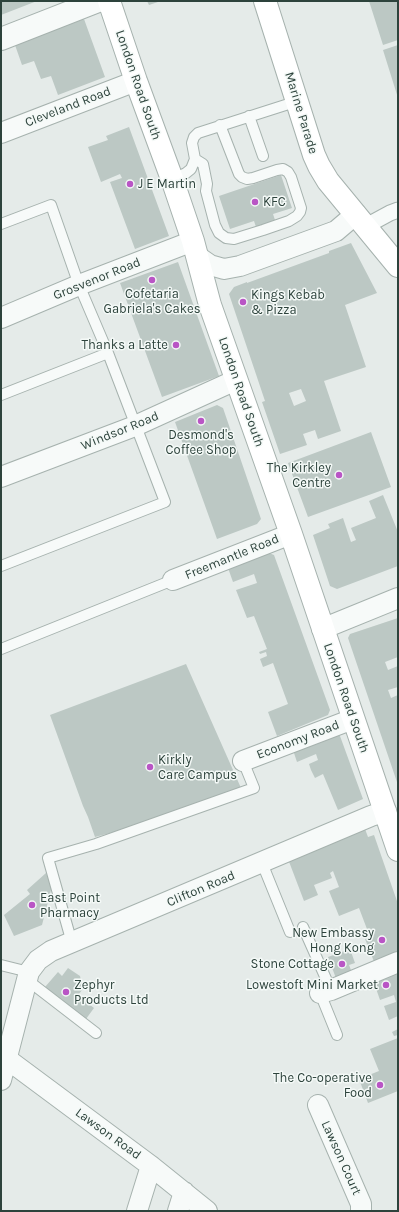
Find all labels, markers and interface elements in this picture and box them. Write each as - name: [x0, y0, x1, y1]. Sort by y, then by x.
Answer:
- street label: London Road South: [112, 28, 164, 142]
- street label: Marine Parade: [281, 70, 321, 156]
- street label: Cleveland Road: [23, 83, 113, 131]
- place label: J E Martin: [138, 176, 196, 192]
- marker: J E Martin: [125, 179, 135, 189]
- place label: KFC: [263, 194, 286, 210]
- marker: KFC: [250, 197, 260, 207]
- street label: Grosvenor Road: [51, 254, 143, 304]
- marker: Cofetaria Gabriela's Cakes: [147, 275, 157, 285]
- place label: Cofetaria Gabriela's Cakes: [104, 286, 200, 317]
- place label: Kings Kebab & Pizza: [251, 287, 325, 318]
- marker: Kings Kebab & Pizza: [238, 297, 248, 307]
- street label: London Road South: [215, 335, 267, 449]
- place label: Thanks a Latte: [81, 337, 168, 353]
- marker: Thanks a Latte: [171, 340, 181, 350]
- street label: Windsor Road: [79, 408, 161, 454]
- marker: Desmond's Coffee Shop: [196, 416, 206, 426]
- place label: Desmond's Coffee Shop: [166, 427, 236, 458]
- place label: The Kirkley Centre: [267, 460, 331, 491]
- marker: The Kirkley Centre: [334, 470, 344, 480]
- street label: Freemantle Road: [183, 531, 281, 583]
- street label: London Road South: [320, 641, 372, 755]
- street label: Economy Road: [254, 717, 342, 763]
- place label: Kirkly Care Campus: [158, 752, 237, 783]
- marker: Kirkly Care Campus: [145, 762, 155, 772]
- street label: Clifton Road: [164, 868, 238, 910]
- place label: East Point Pharmacy: [40, 890, 100, 921]
- marker: East Point Pharmacy: [27, 900, 37, 910]
- place label: New Embassy Hong Kong: [292, 925, 374, 956]
- marker: New Embassy Hong Kong: [377, 935, 387, 945]
- place label: Stone Cottage: [251, 956, 334, 972]
- marker: Stone Cottage: [337, 959, 347, 969]
- place label: Zephyr Products Ltd: [74, 977, 149, 1008]
- place label: Lowestoft Mini Market: [246, 977, 378, 993]
- marker: Lowestoft Mini Market: [381, 980, 391, 990]
- marker: Zephyr Products Ltd: [61, 987, 71, 997]
- place label: The Co-operative Food: [273, 1070, 372, 1101]
- marker: The Co-operative Food: [375, 1080, 385, 1090]
- street label: Lawson Road: [72, 1105, 144, 1163]
- street label: Lawson Court: [318, 1118, 364, 1198]

